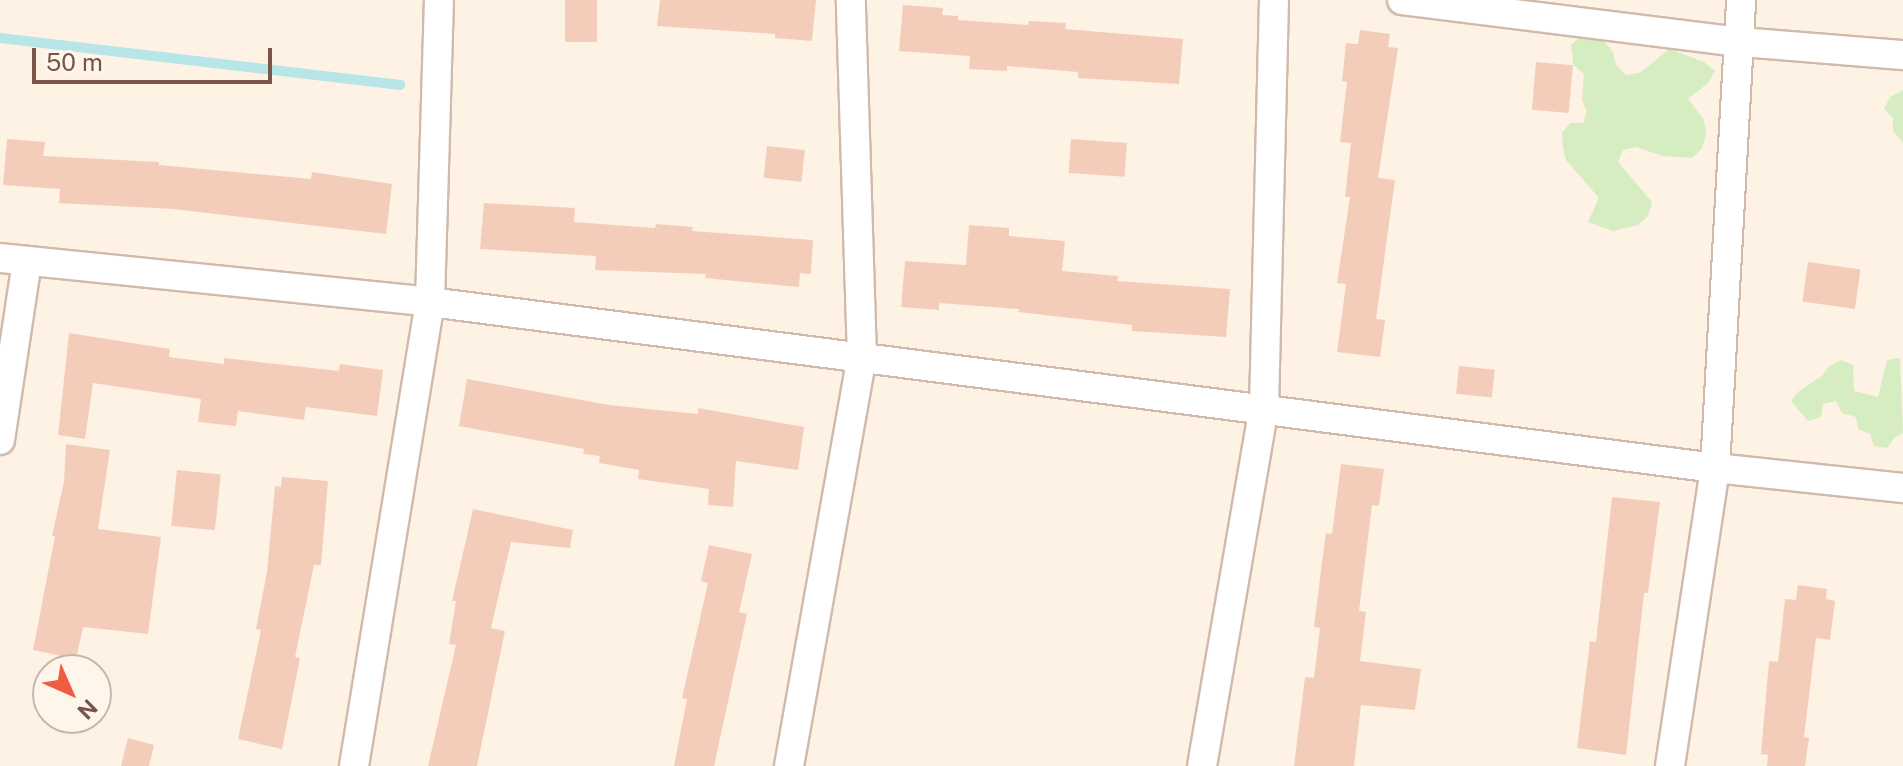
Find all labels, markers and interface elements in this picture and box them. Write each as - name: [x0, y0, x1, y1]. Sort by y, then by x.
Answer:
- scale bar: [36, 32, 276, 82]
- text: 50 m: [46, 48, 103, 76]
- north arrow: [32, 654, 112, 734]
- text: N: [72, 694, 103, 725]

